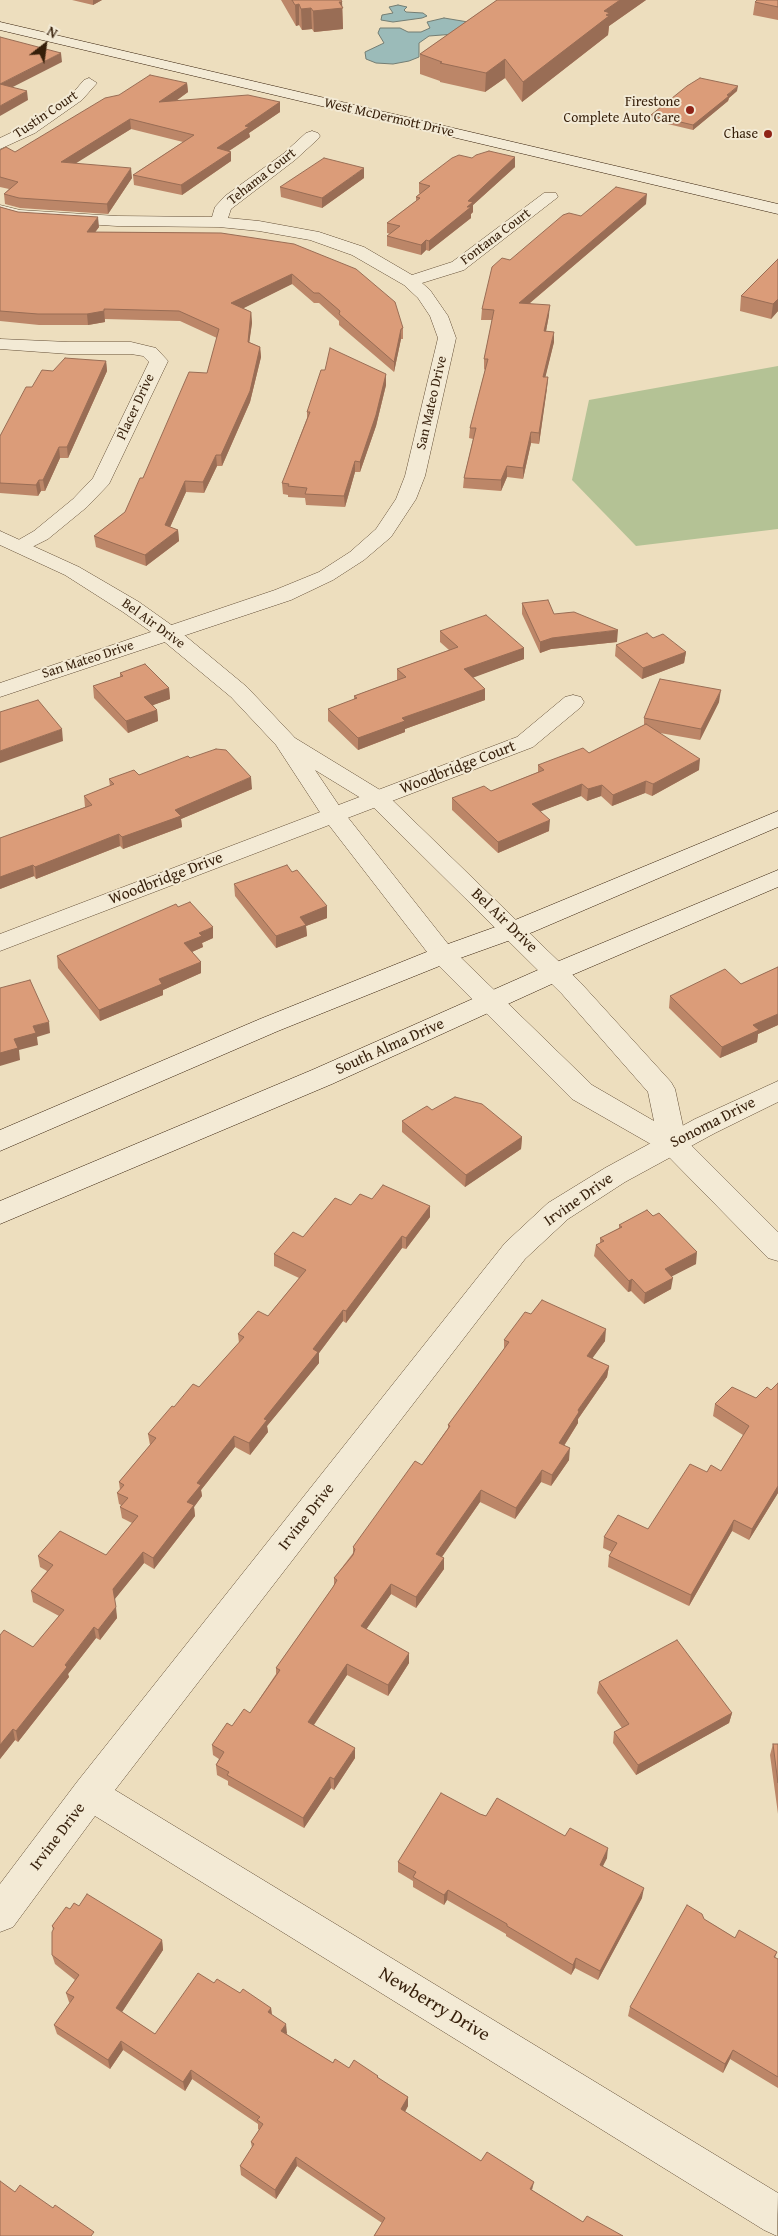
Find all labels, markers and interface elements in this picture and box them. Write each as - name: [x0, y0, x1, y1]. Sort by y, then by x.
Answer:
- north arrow: [20, 20, 70, 70]
- text: N: [43, 21, 62, 43]
- street label: Tustin Court: [11, 87, 81, 143]
- place label: Firestone Complete Auto Care: [564, 94, 680, 126]
- street label: West McDermott Drive: [322, 95, 456, 141]
- marker: Firestone Complete Auto Care: [684, 104, 696, 116]
- place label: Chase: [724, 126, 758, 142]
- marker: Chase: [762, 128, 774, 140]
- street label: Tehama Court: [224, 145, 300, 209]
- street label: Fontana Court: [458, 205, 534, 269]
- street label: San Mateo Drive: [413, 355, 451, 451]
- street label: Placer Drive: [113, 371, 159, 443]
- street label: Bel Air Drive: [118, 595, 188, 653]
- street label: San Mateo Drive: [40, 637, 136, 683]
- street label: Woodbridge Court: [397, 737, 519, 799]
- street label: Woodbridge Drive: [106, 848, 226, 910]
- street label: Bel Air Drive: [467, 885, 541, 957]
- street label: South Alma Drive: [333, 1014, 447, 1080]
- street label: Sonoma Drive: [667, 1093, 759, 1153]
- street label: Irvine Drive: [541, 1169, 617, 1231]
- street label: Irvine Drive: [275, 1480, 339, 1554]
- street label: Irvine Drive: [26, 1799, 90, 1875]
- street label: Newberry Drive: [374, 1963, 494, 2047]

